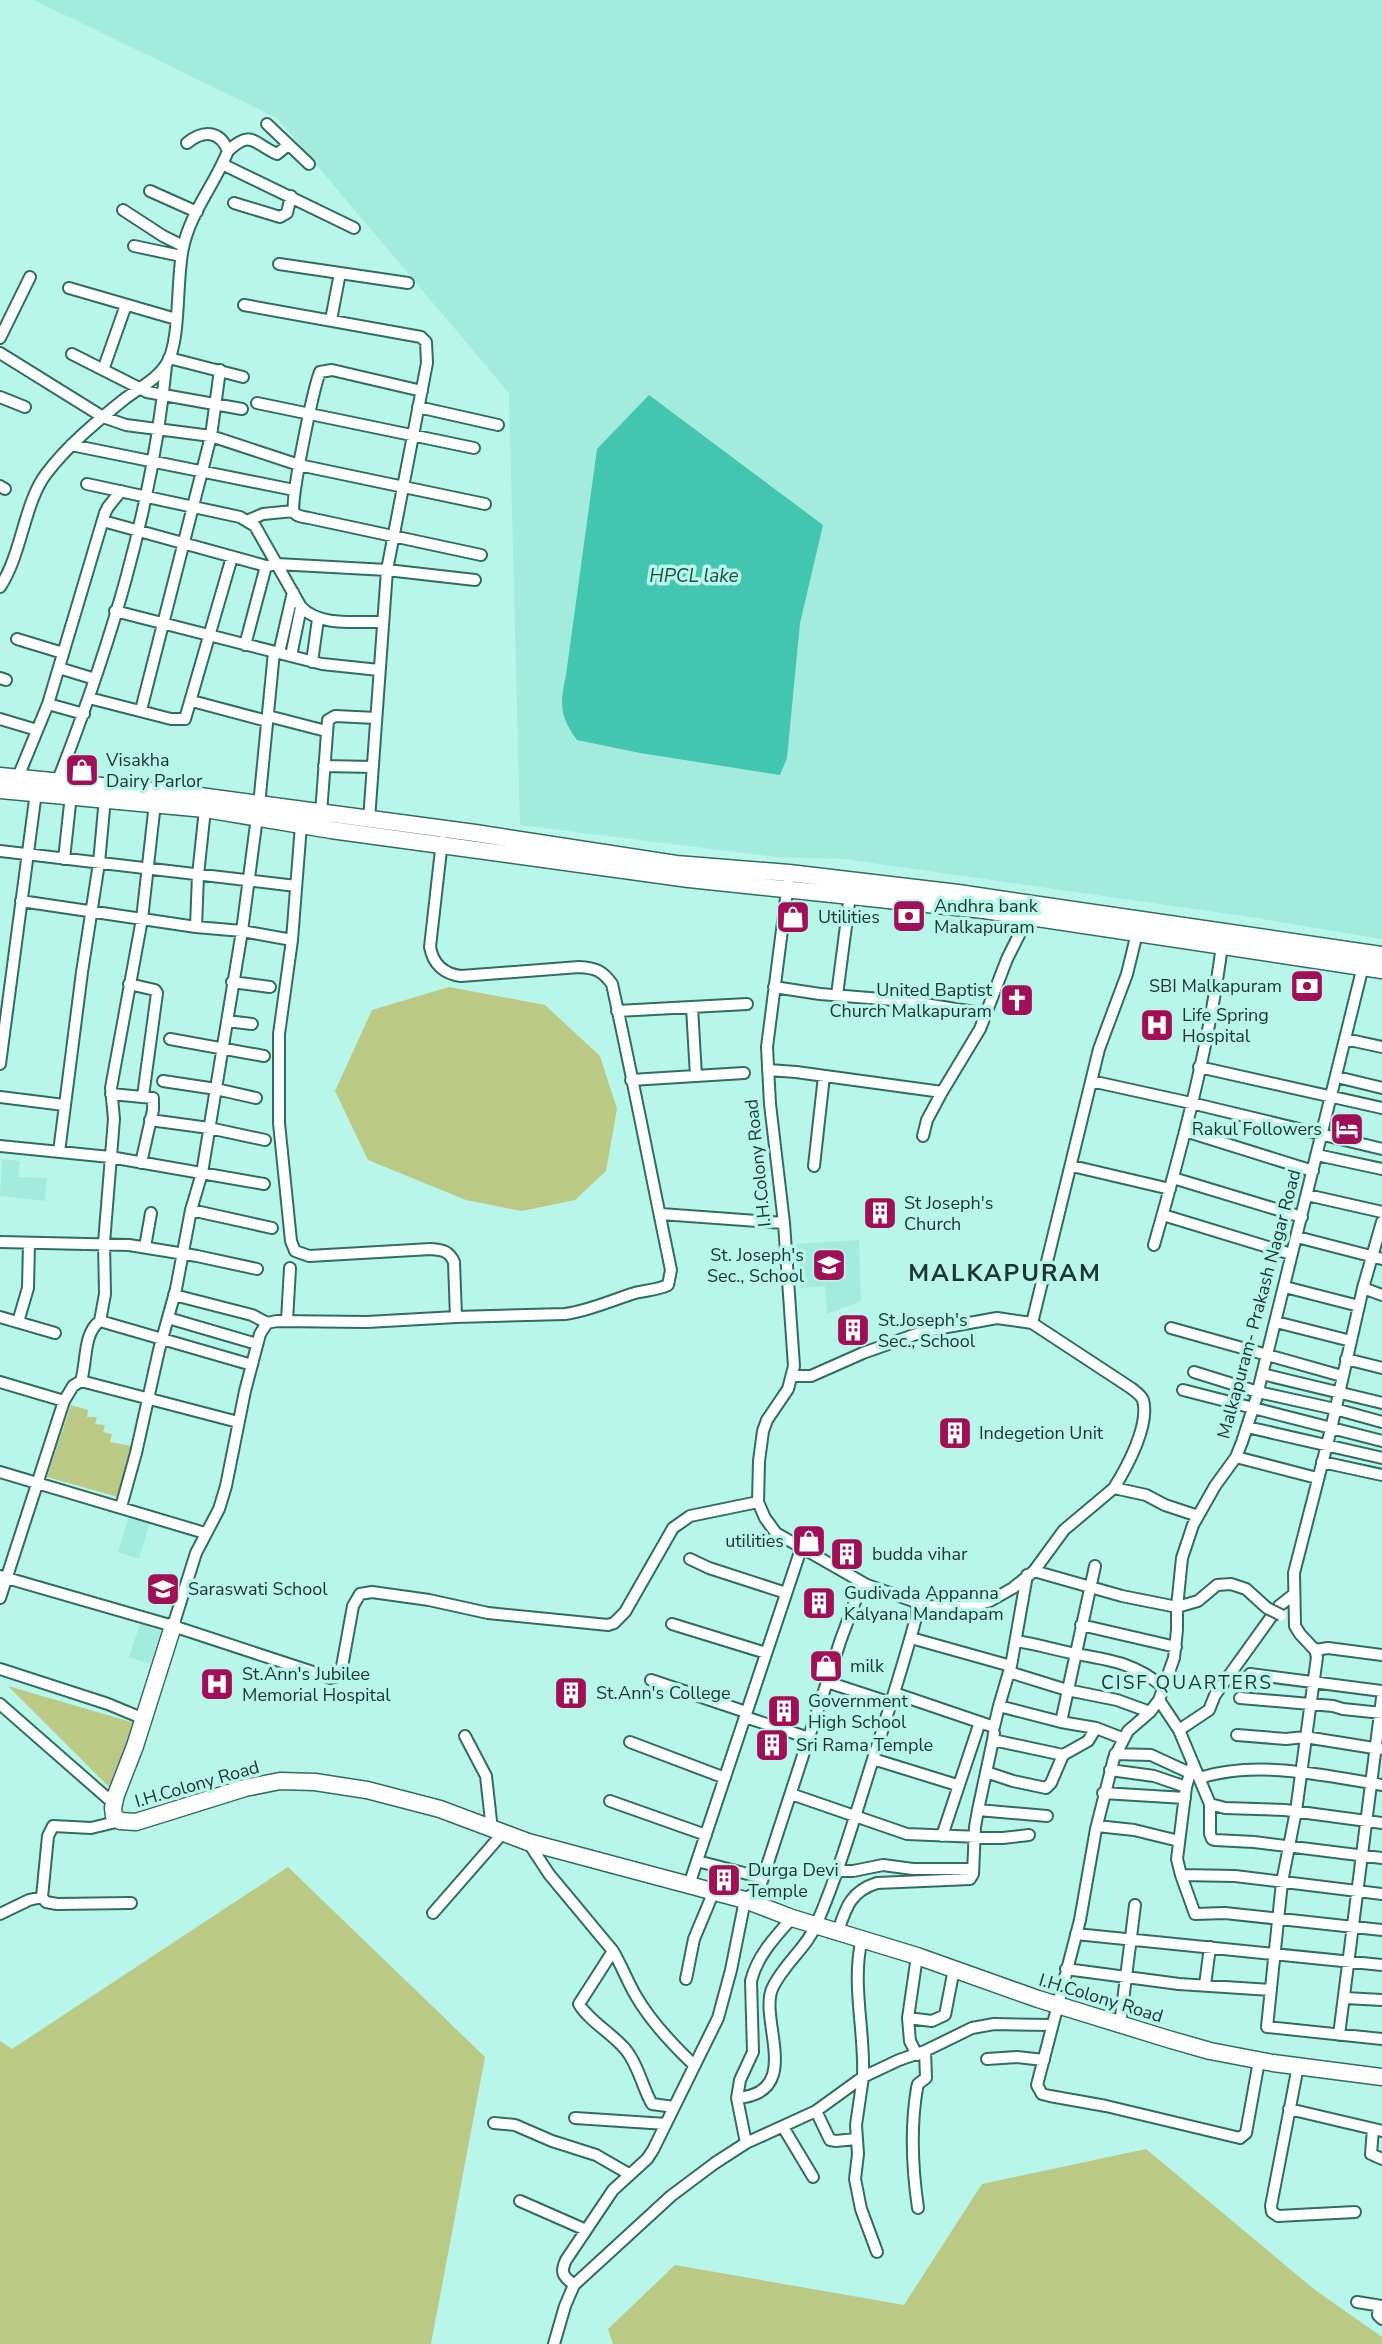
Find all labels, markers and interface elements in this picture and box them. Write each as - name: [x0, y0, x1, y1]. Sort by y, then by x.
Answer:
- water label: HPCL lake: [649, 563, 739, 589]
- place label: Visakha Dairy Parlor: [105, 748, 203, 793]
- shop icon: Visakha Dairy Parlor: [63, 751, 101, 789]
- place label: Andhra bank Malkapuram: [934, 894, 1039, 939]
- bank icon: Andhra bank Malkapuram: [890, 897, 928, 935]
- shop icon: Utilities: [774, 898, 812, 936]
- place label: Utilities: [818, 905, 880, 929]
- bank icon: SBI Malkapuram: [1288, 967, 1326, 1005]
- place label: SBI Malkapuram: [1149, 974, 1282, 998]
- place label: United Baptist Church Malkapuram: [829, 978, 993, 1023]
- church icon: United Baptist Church Malkapuram: [998, 981, 1036, 1019]
- place label: Life Spring Hospital: [1182, 1003, 1269, 1048]
- hospital icon: Life Spring Hospital: [1138, 1006, 1176, 1044]
- street label: I.H.Colony Road: [739, 1098, 777, 1228]
- hotel icon: Rakul Followers: [1328, 1110, 1366, 1148]
- place label: Rakul Followers: [1192, 1117, 1322, 1141]
- street label: Malkapuram- Prakash Nagar Road: [1211, 1167, 1307, 1441]
- place label: St Joseph's Church: [904, 1191, 993, 1236]
- building icon: St Joseph's Church: [861, 1194, 899, 1232]
- place label: St. Joseph's Sec., School: [707, 1243, 805, 1288]
- school or university icon: St. Joseph's Sec., School: [810, 1246, 848, 1284]
- district label: MALKAPURAM: [908, 1257, 1102, 1289]
- place label: St.Joseph's Sec., School: [878, 1308, 976, 1353]
- building icon: St.Joseph's Sec., School: [834, 1311, 872, 1349]
- building icon: Indegetion Unit: [936, 1414, 974, 1452]
- place label: Indegetion Unit: [979, 1421, 1104, 1445]
- shop icon: utilities: [790, 1522, 828, 1560]
- place label: utilities: [725, 1529, 784, 1553]
- building icon: budda vihar: [828, 1535, 866, 1573]
- place label: budda vihar: [872, 1542, 968, 1566]
- school or university icon: Saraswati School: [144, 1570, 182, 1608]
- place label: Saraswati School: [188, 1577, 328, 1601]
- place label: Gudivada Appanna Kalyana Mandapam: [844, 1581, 1004, 1626]
- building icon: Gudivada Appanna Kalyana Mandapam: [800, 1584, 838, 1622]
- shop icon: milk: [807, 1647, 845, 1685]
- place label: milk: [850, 1654, 885, 1678]
- place label: St.Ann's Jubilee Memorial Hospital: [242, 1662, 391, 1707]
- hospital icon: St.Ann's Jubilee Memorial Hospital: [198, 1665, 236, 1703]
- district label: CISF QUARTERS: [1101, 1670, 1273, 1696]
- building icon: St.Ann's College: [552, 1674, 590, 1712]
- place label: St.Ann's College: [596, 1681, 731, 1705]
- place label: Government High School: [808, 1689, 909, 1734]
- building icon: Government High School: [765, 1692, 803, 1730]
- building icon: Sri Rama Temple: [753, 1726, 791, 1764]
- place label: Sri Rama Temple: [796, 1733, 933, 1757]
- street label: I.H.Colony Road: [132, 1755, 262, 1813]
- place label: Durga Devi Temple: [748, 1858, 839, 1903]
- building icon: Durga Devi Temple: [705, 1861, 743, 1899]
- street label: I.H.Colony Road: [1036, 1968, 1166, 2028]

